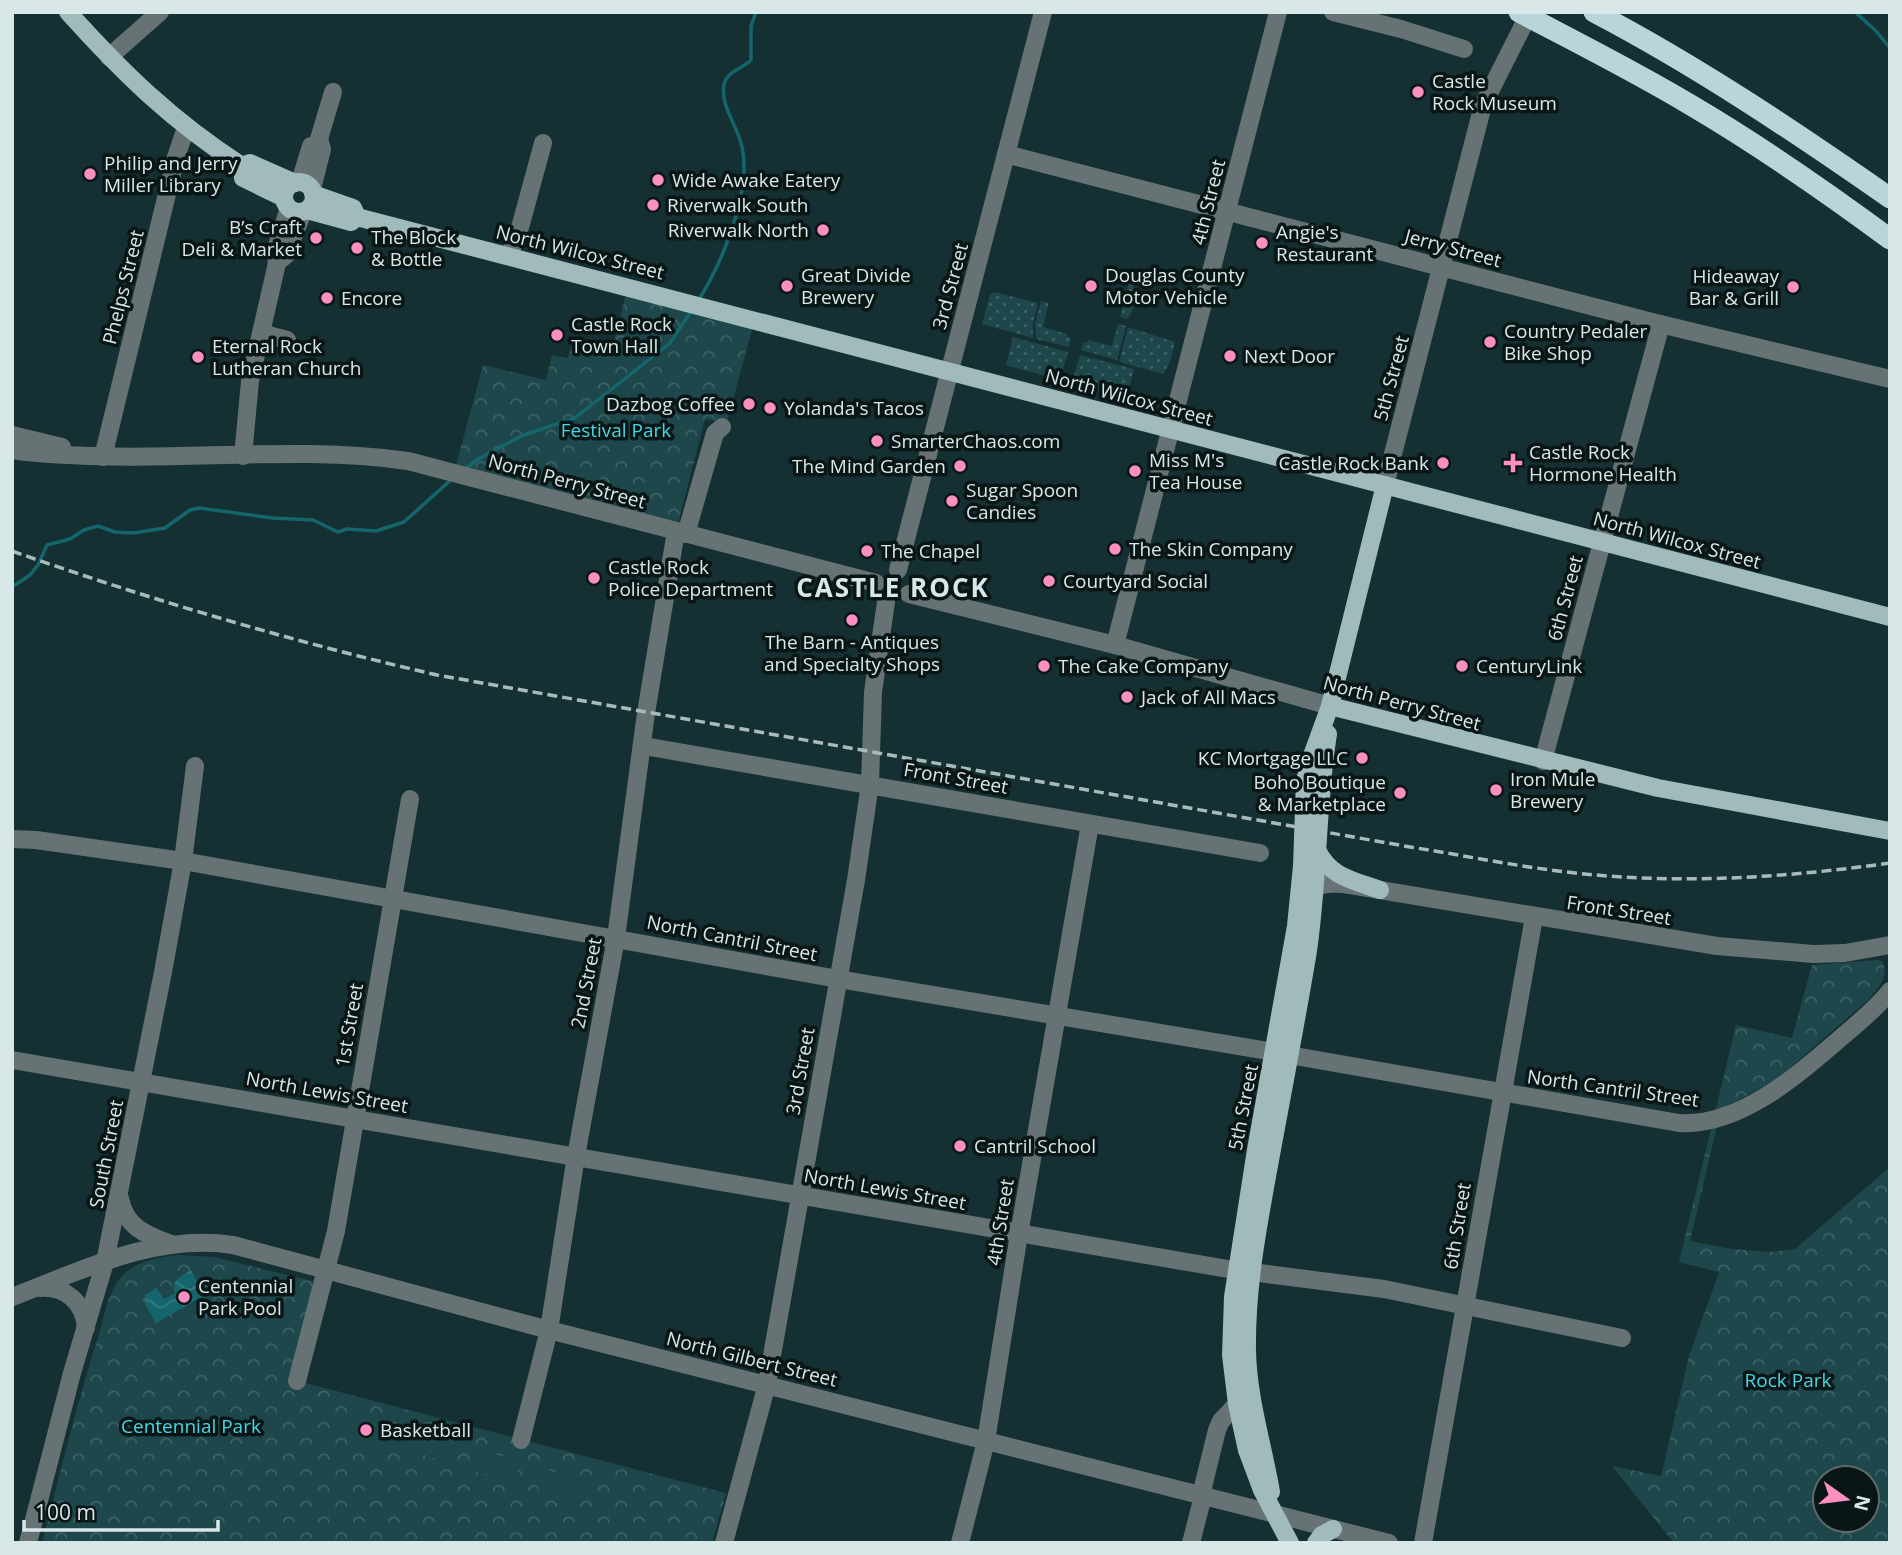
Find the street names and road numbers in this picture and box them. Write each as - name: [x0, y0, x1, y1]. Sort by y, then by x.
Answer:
- street label: 4th Street: [1185, 156, 1231, 247]
- street label: North Wilcox Street: [493, 219, 667, 286]
- street label: Jerry Street: [1400, 222, 1504, 273]
- street label: Phelps Street: [96, 227, 150, 347]
- street label: 3rd Street: [926, 240, 974, 332]
- street label: 5th Street: [1367, 332, 1415, 424]
- street label: North Wilcox Street: [1042, 362, 1216, 432]
- street label: North Perry Street: [485, 447, 649, 515]
- street label: North Wilcox Street: [1590, 505, 1764, 575]
- street label: 6th Street: [1541, 552, 1589, 644]
- street label: North Perry Street: [1320, 669, 1484, 737]
- street label: Front Street: [902, 756, 1010, 800]
- street label: Front Street: [1565, 889, 1673, 931]
- street label: North Cantril Street: [645, 909, 820, 967]
- street label: 2nd Street: [564, 935, 608, 1031]
- street label: 1st Street: [329, 981, 369, 1069]
- street label: 3rd Street: [780, 1025, 821, 1117]
- street label: 5th Street: [1222, 1061, 1264, 1152]
- street label: North Cantril Street: [1525, 1063, 1701, 1113]
- street label: North Lewis Street: [244, 1065, 410, 1119]
- street label: South Street: [83, 1097, 129, 1210]
- street label: North Lewis Street: [802, 1162, 968, 1216]
- street label: 4th Street: [980, 1177, 1020, 1267]
- street label: 6th Street: [1437, 1181, 1477, 1271]
- street label: North Gilbert Street: [664, 1325, 840, 1393]

